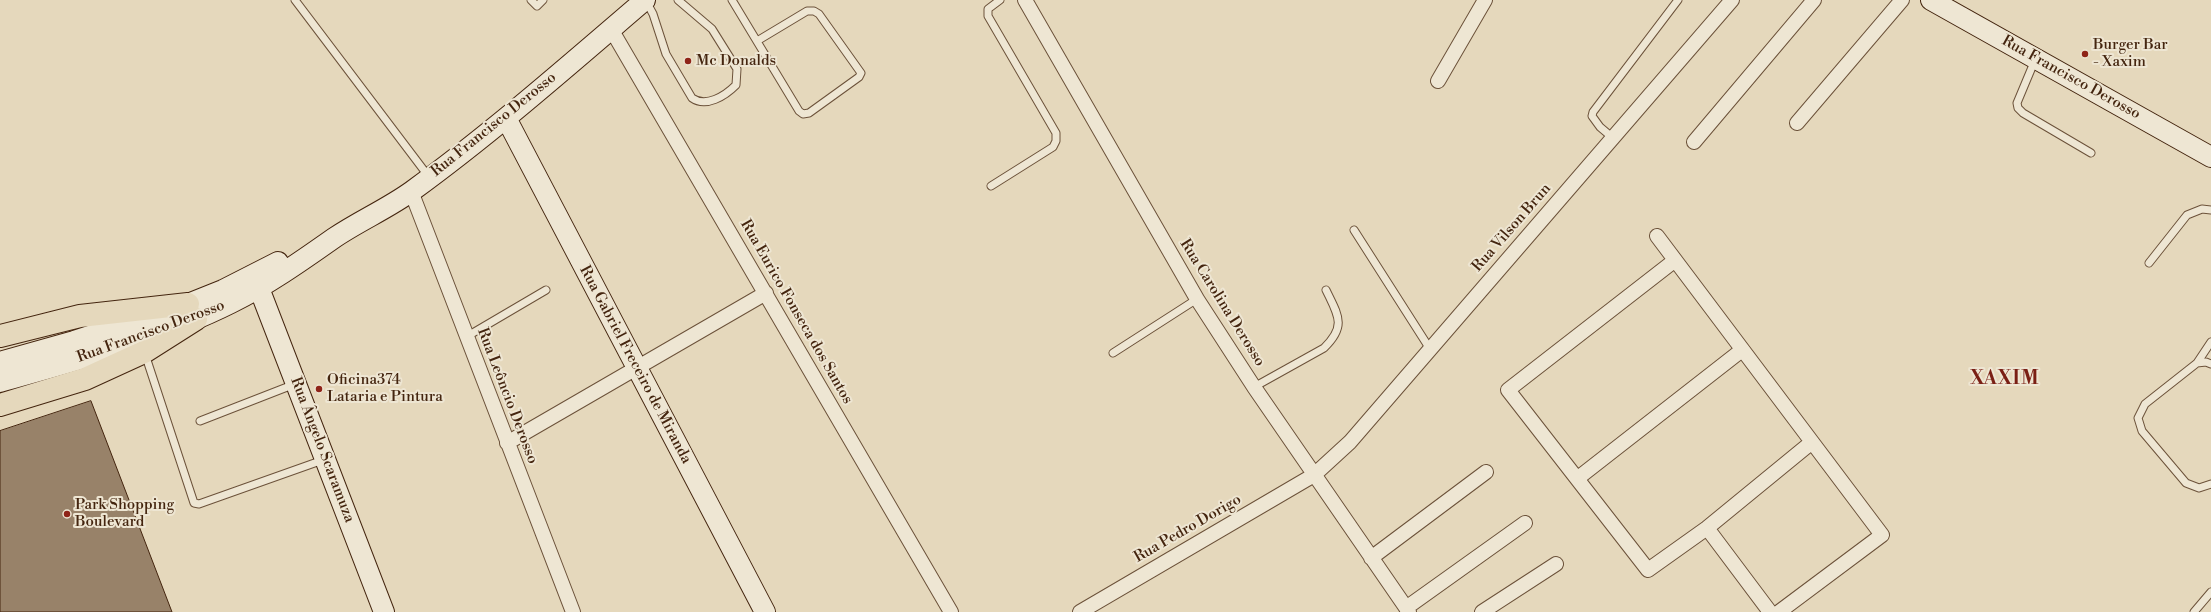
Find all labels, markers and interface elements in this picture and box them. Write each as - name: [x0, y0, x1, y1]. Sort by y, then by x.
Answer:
- street label: Rua Francisco Derosso: [1998, 32, 2144, 124]
- place label: Burger Bar - Xaxim: [2093, 36, 2168, 71]
- marker: Burger Bar - Xaxim: [2080, 49, 2090, 59]
- place label: Mc Donalds: [696, 52, 776, 70]
- marker: Mc Donalds: [683, 56, 693, 66]
- street label: Rua Francisco Derosso: [428, 69, 560, 181]
- street label: Rua Vilson Brun: [1469, 180, 1555, 276]
- street label: Rua Eurico Fonseca dos Santos: [736, 217, 856, 407]
- street label: Rua Carolina Derosso: [1175, 236, 1269, 370]
- street label: Rua Gabriel Freceiro de Miranda: [575, 263, 695, 467]
- street label: Rua Francisco Derosso: [75, 297, 227, 367]
- street label: Rua Leôncio Derosso: [473, 326, 541, 466]
- district label: XAXIM: [1970, 368, 2040, 390]
- place label: Oficina374 Lataria e Pintura: [327, 371, 443, 406]
- street label: Rua Ângelo Scaramuza: [286, 375, 358, 525]
- marker: Oficina374 Lataria e Pintura: [314, 384, 324, 394]
- street label: Rua Pedro Dorigo: [1131, 491, 1245, 567]
- place label: Park Shopping Boulevard: [75, 496, 174, 531]
- marker: Park Shopping Boulevard: [62, 509, 72, 519]

